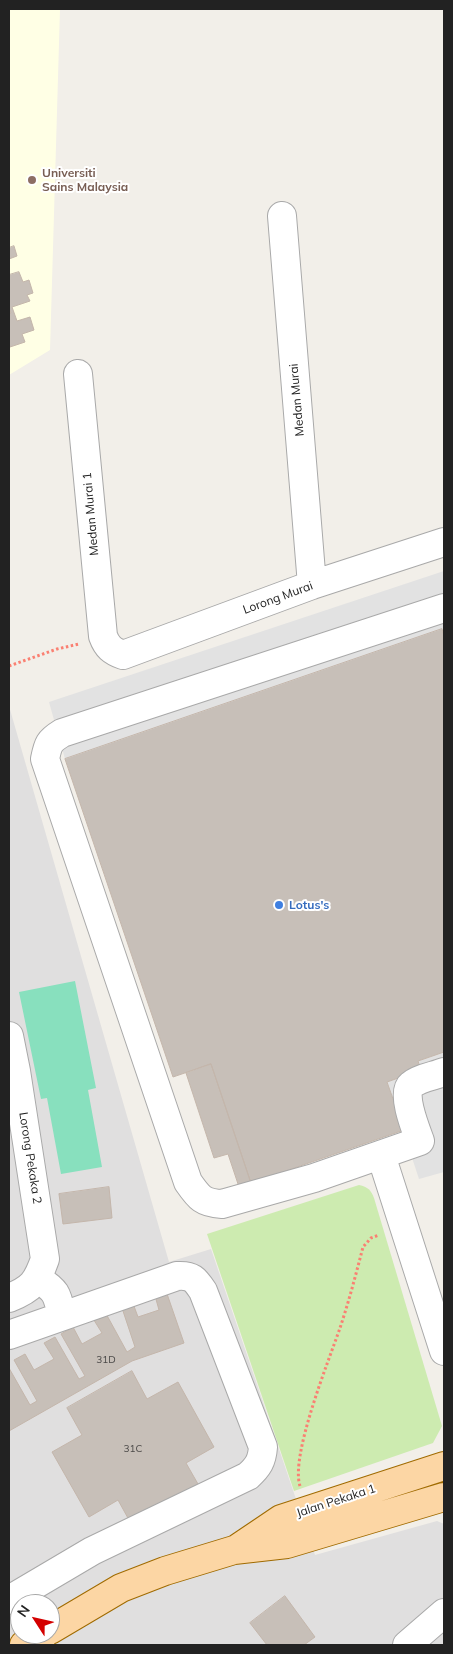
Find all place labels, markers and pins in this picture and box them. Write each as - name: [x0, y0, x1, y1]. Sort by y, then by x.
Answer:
- place label: Universiti Sains Malaysia: [42, 166, 128, 194]
- marker: Universiti Sains Malaysia: [26, 174, 38, 186]
- place label: Lotus's: [289, 898, 329, 912]
- marker: Lotus's: [273, 899, 285, 911]

